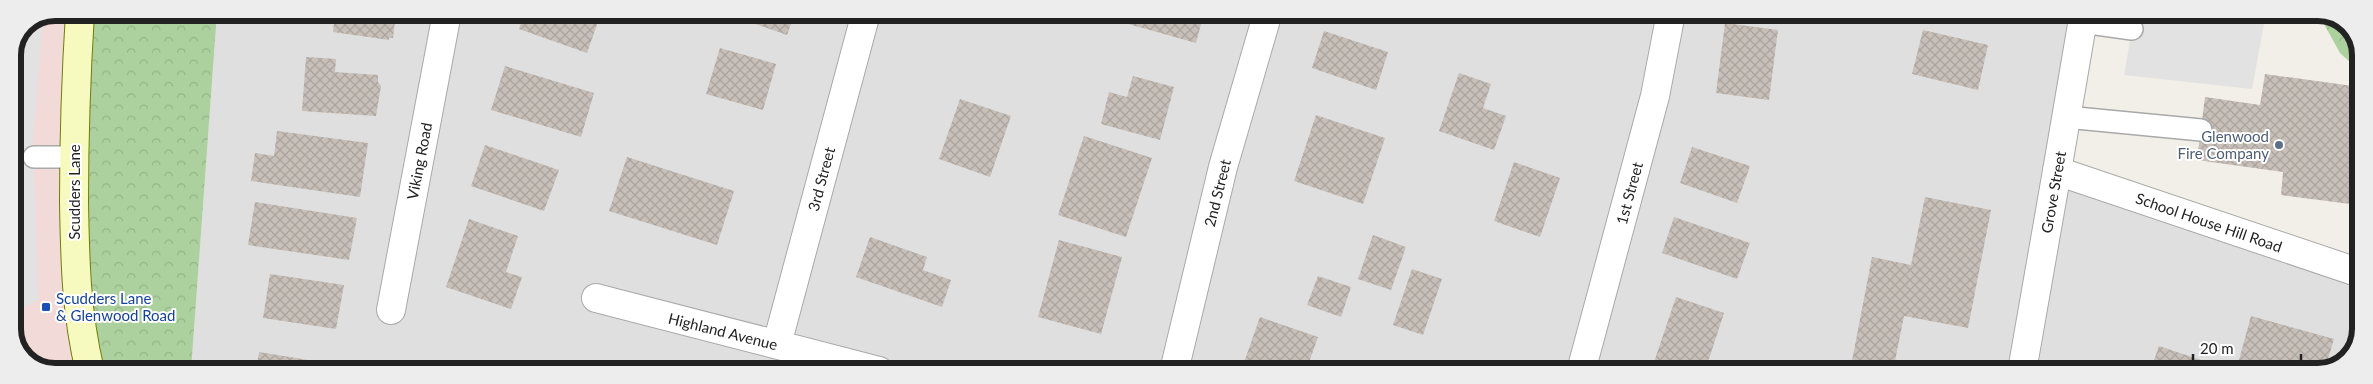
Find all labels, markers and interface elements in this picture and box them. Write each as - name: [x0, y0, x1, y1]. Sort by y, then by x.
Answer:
- street label: Viking Road: [403, 121, 435, 201]
- place label: Glenwood Fire Company: [2178, 127, 2269, 162]
- marker: Glenwood Fire Company: [2273, 139, 2285, 151]
- street label: Scudders Lane: [65, 144, 83, 240]
- street label: 3rd Street: [804, 144, 838, 213]
- street label: Grove Street: [2037, 149, 2069, 234]
- street label: 2nd Street: [1200, 157, 1234, 229]
- street label: 1st Street: [1612, 159, 1646, 226]
- street label: School House Hill Road: [2134, 189, 2284, 255]
- place label: Scudders Lane & Glenwood Road: [56, 289, 175, 324]
- marker: Scudders Lane & Glenwood Road: [40, 301, 52, 313]
- street label: Highland Avenue: [667, 309, 780, 353]
- scale bar: [2193, 332, 2300, 364]
- text: 20 m: [2200, 339, 2234, 357]

